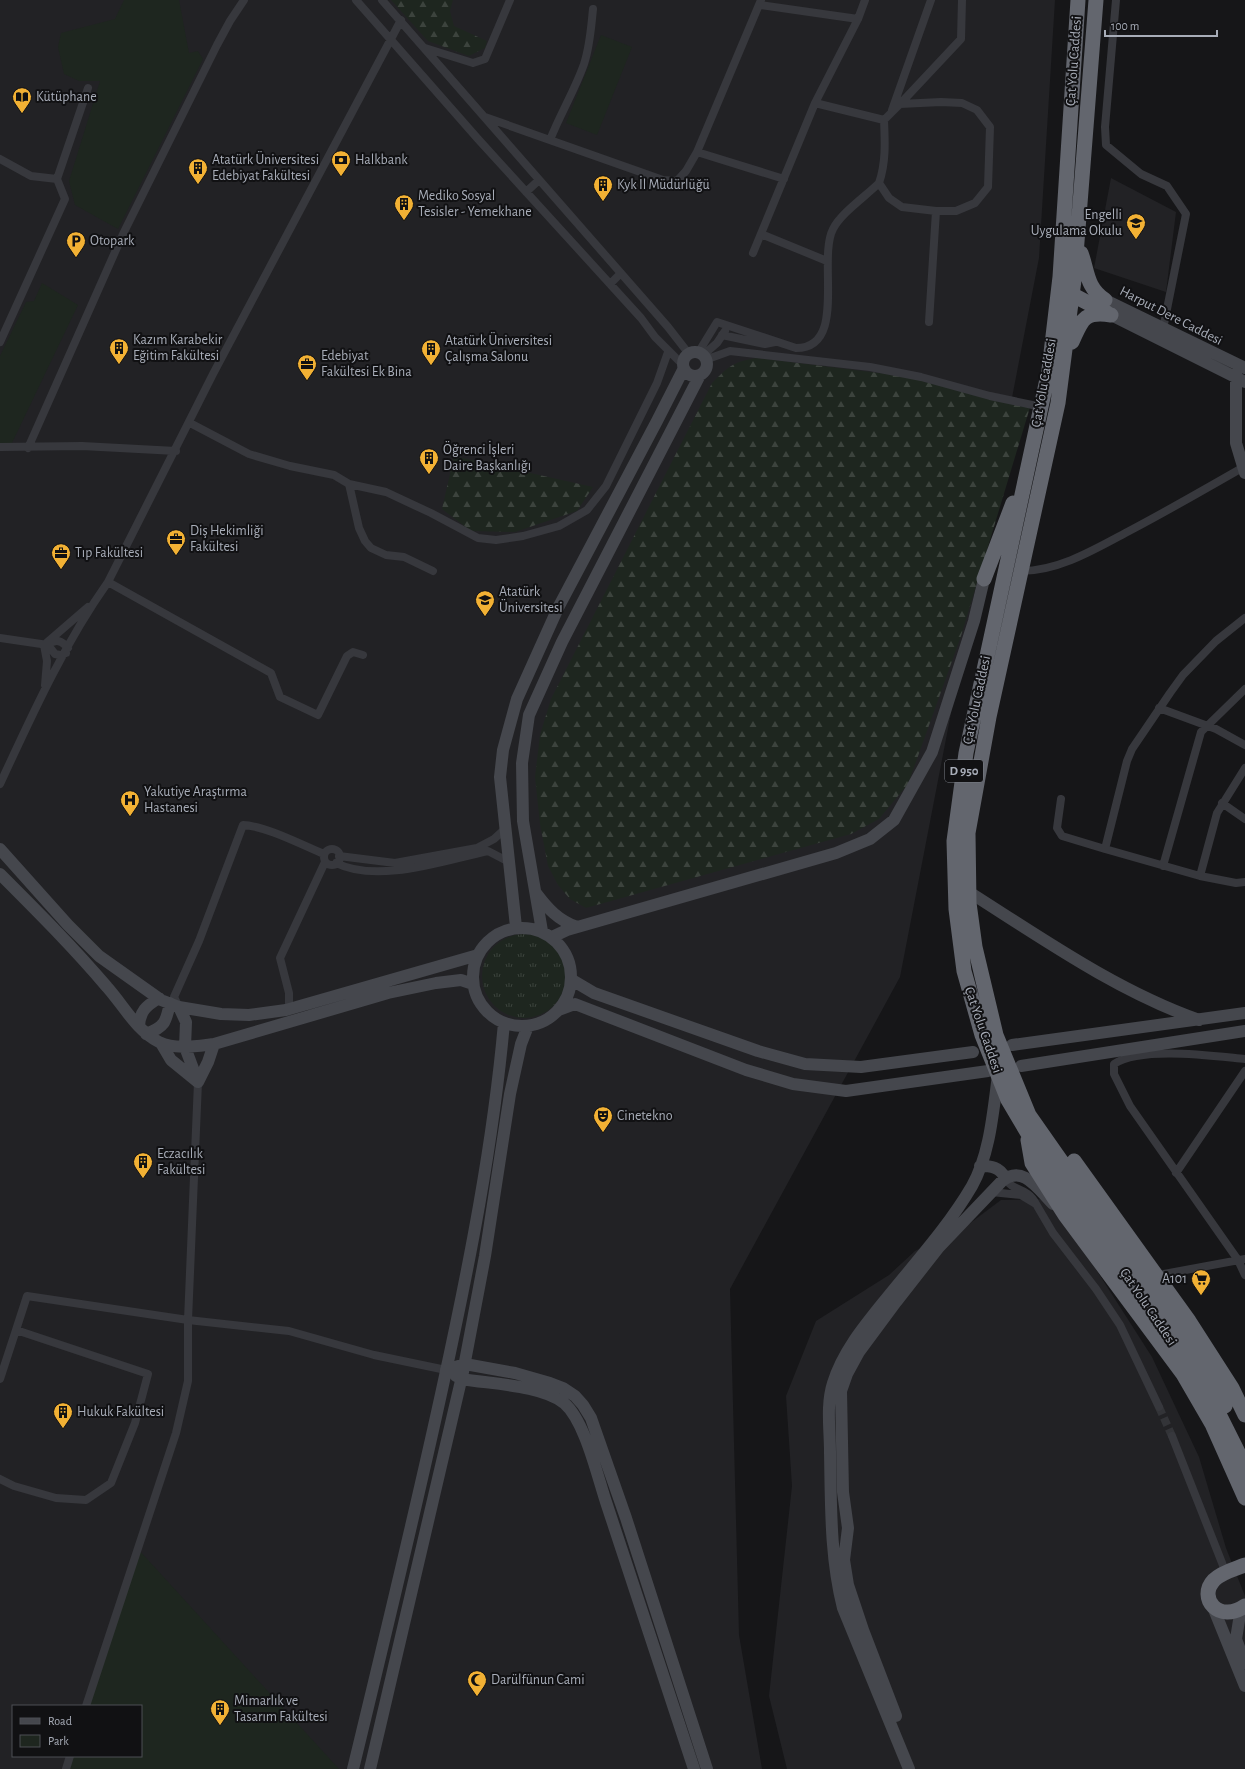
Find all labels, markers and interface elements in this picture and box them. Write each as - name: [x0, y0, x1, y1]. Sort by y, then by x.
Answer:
- scale bar: [1105, 12, 1217, 38]
- street label: Çat Yolu Caddesi: [1064, 16, 1084, 106]
- text: 100 m: [1111, 20, 1139, 32]
- library icon: Kütüphane: [11, 86, 33, 114]
- place label: Kütüphane: [36, 90, 97, 104]
- bank icon: Halkbank: [330, 149, 352, 177]
- place label: Atatürk Üniversitesi Edebiyat Fakültesi: [212, 150, 319, 183]
- place label: Halkbank: [355, 153, 408, 167]
- building icon: Atatürk Üniversitesi Edebiyat Fakültesi: [187, 157, 209, 185]
- building icon: Kyk İl Müdürlüğü: [592, 174, 614, 202]
- place label: Kyk İl Müdürlüğü: [617, 175, 710, 192]
- place label: Mediko Sosyal Tesisler - Yemekhane: [418, 189, 532, 219]
- building icon: Mediko Sosyal Tesisler - Yemekhane: [393, 193, 415, 221]
- place label: Engelli Uygulama Okulu: [1031, 208, 1122, 238]
- school or university icon: Engelli Uygulama Okulu: [1125, 212, 1147, 240]
- parking icon: Otopark: [65, 230, 87, 258]
- place label: Otopark: [90, 234, 135, 248]
- street label: Harput Dere Caddesi: [1117, 284, 1225, 348]
- place label: Atatürk Üniversitesi Çalışma Salonu: [445, 331, 552, 364]
- place label: Kazım Karabekir Eğitim Fakültesi: [133, 333, 223, 363]
- building icon: Kazım Karabekir Eğitim Fakültesi: [108, 337, 130, 365]
- street label: Çat Yolu Caddesi: [1029, 337, 1059, 429]
- building icon: Atatürk Üniversitesi Çalışma Salonu: [420, 338, 442, 366]
- place label: Edebiyat Fakültesi Ek Bina: [321, 349, 412, 379]
- office icon: Edebiyat Fakültesi Ek Bina: [296, 353, 318, 381]
- place label: Öğrenci İşleri Daire Başkanlığı: [443, 440, 531, 473]
- building icon: Öğrenci İşleri Daire Başkanlığı: [418, 447, 440, 475]
- place label: Diş Hekimliği Fakültesi: [190, 524, 264, 554]
- office icon: Diş Hekimliği Fakültesi: [165, 528, 187, 556]
- office icon: Tıp Fakültesi: [50, 542, 72, 570]
- place label: Tıp Fakültesi: [75, 546, 143, 560]
- place label: Atatürk Üniversitesi: [499, 585, 563, 615]
- school or university icon: Atatürk Üniversitesi: [474, 589, 496, 617]
- street label: Çat Yolu Caddesi: [961, 654, 993, 746]
- road number: D 950: [945, 760, 983, 782]
- place label: Yakutiye Araştırma Hastanesi: [144, 785, 247, 815]
- hospital icon: Yakutiye Araştırma Hastanesi: [119, 789, 141, 817]
- street label: Çat Yolu Caddesi: [962, 985, 1004, 1075]
- theatre icon: Cinetekno: [592, 1105, 614, 1133]
- place label: Cinetekno: [617, 1109, 673, 1123]
- place label: Eczacılık Fakültesi: [157, 1147, 205, 1177]
- building icon: Eczacılık Fakültesi: [132, 1151, 154, 1179]
- street label: Çat Yolu Caddesi: [1117, 1266, 1179, 1348]
- supermarket icon: A101: [1190, 1268, 1212, 1296]
- place label: A101: [1162, 1272, 1187, 1286]
- building icon: Hukuk Fakültesi: [52, 1401, 74, 1429]
- place label: Hukuk Fakültesi: [77, 1405, 164, 1419]
- mosque icon: Darülfünun Cami: [466, 1669, 488, 1697]
- place label: Darülfünun Cami: [491, 1673, 585, 1687]
- place label: Mimarlık ve Tasarım Fakültesi: [234, 1694, 328, 1724]
- building icon: Mimarlık ve Tasarım Fakültesi: [209, 1698, 231, 1726]
- legend: [12, 1705, 142, 1757]
- text: Road: [48, 1715, 72, 1727]
- text: Park: [48, 1735, 69, 1747]

